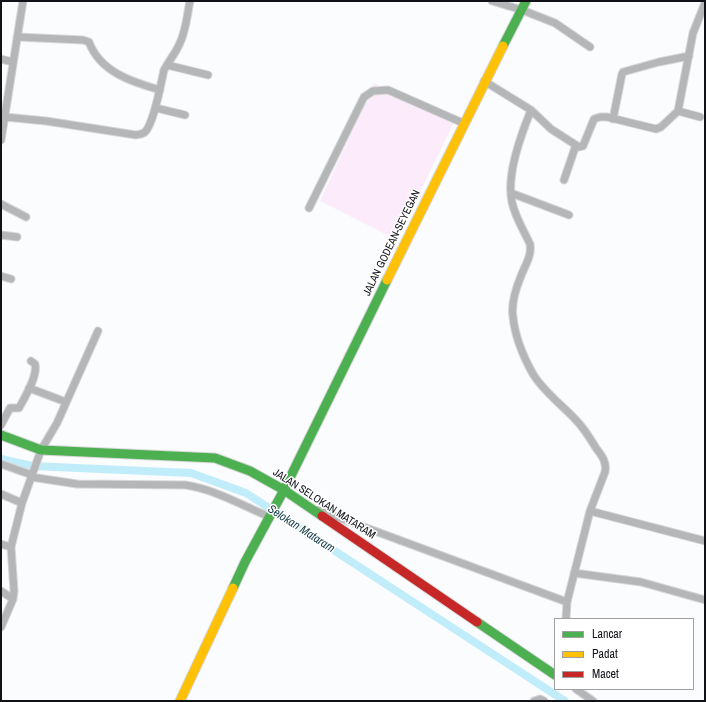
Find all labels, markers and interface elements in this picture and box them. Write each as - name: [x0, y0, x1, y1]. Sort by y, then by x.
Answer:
- street label: JALAN GODEAN-SEYEGAN: [361, 188, 423, 298]
- street label: JALAN SELOKAN MATARAM: [270, 466, 378, 542]
- water label: Selokan Mataram: [265, 502, 337, 556]
- legend: [554, 618, 694, 690]
- text: Lancar: [592, 626, 622, 642]
- text: Padat: [592, 646, 618, 662]
- text: Macet: [592, 666, 619, 682]

